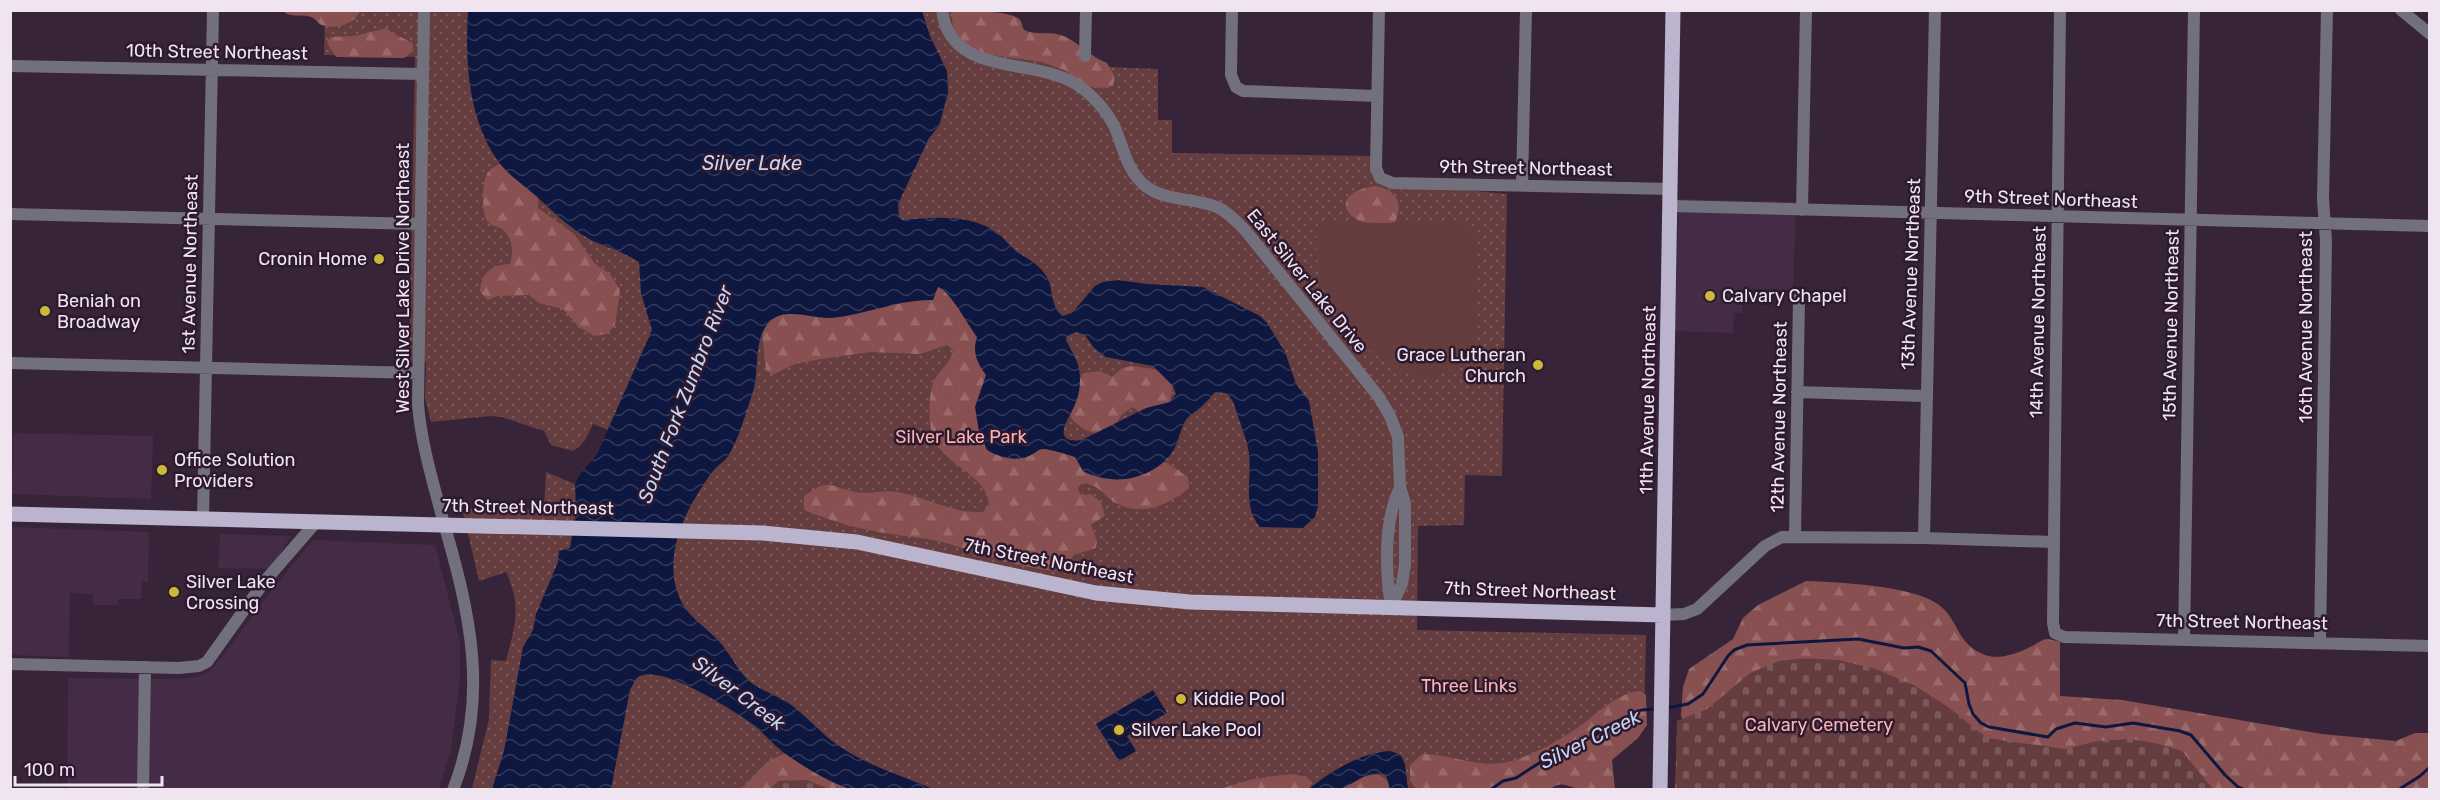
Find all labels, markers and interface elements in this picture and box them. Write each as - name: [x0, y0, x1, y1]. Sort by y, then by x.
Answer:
- street label: 10th Street Northeast: [126, 39, 308, 65]
- street label: West Silver Lake Drive Northeast: [392, 143, 414, 413]
- water label: Silver Lake: [702, 151, 802, 175]
- street label: 9th Street Northeast: [1439, 155, 1613, 181]
- street label: 1st Avenue Northeast: [177, 174, 203, 354]
- street label: 13th Avenue Northeast: [1897, 178, 1925, 370]
- street label: 9th Street Northeast: [1964, 185, 2138, 213]
- street label: East Silver Lake Drive: [1242, 205, 1372, 357]
- street label: 14th Avenue Northeast: [2025, 226, 2051, 418]
- street label: 15th Avenue Northeast: [2158, 229, 2184, 421]
- street label: 16th Avenue Northeast: [2295, 231, 2317, 423]
- place label: Cronin Home: [258, 248, 367, 270]
- marker: Cronin Home: [372, 252, 386, 266]
- water label: South Fork Zumbro River: [632, 281, 738, 506]
- place label: Calvary Chapel: [1722, 285, 1847, 307]
- marker: Calvary Chapel: [1703, 289, 1717, 303]
- place label: Beniah on Broadway: [57, 290, 141, 333]
- marker: Beniah on Broadway: [38, 304, 52, 318]
- street label: 11th Avenue Northeast: [1635, 305, 1661, 495]
- street label: 12th Avenue Northeast: [1766, 321, 1792, 513]
- place label: Grace Lutheran Church: [1396, 344, 1526, 387]
- marker: Grace Lutheran Church: [1531, 358, 1545, 372]
- park label: Silver Lake Park: [895, 426, 1027, 448]
- place label: Office Solution Providers: [174, 449, 295, 492]
- marker: Office Solution Providers: [155, 463, 169, 477]
- street label: 7th Street Northeast: [442, 495, 614, 519]
- street label: 7th Street Northeast: [962, 534, 1136, 588]
- place label: Silver Lake Crossing: [186, 571, 275, 614]
- street label: 7th Street Northeast: [1444, 577, 1616, 605]
- marker: Silver Lake Crossing: [167, 585, 181, 599]
- street label: 7th Street Northeast: [2156, 610, 2328, 634]
- water label: Silver Creek: [688, 650, 791, 736]
- park label: Three Links: [1421, 675, 1517, 697]
- place label: Kiddie Pool: [1193, 688, 1285, 710]
- marker: Kiddie Pool: [1174, 692, 1188, 706]
- water label: Silver Creek: [1535, 704, 1645, 774]
- park label: Calvary Cemetery: [1745, 714, 1893, 736]
- place label: Silver Lake Pool: [1131, 719, 1261, 741]
- marker: Silver Lake Pool: [1112, 723, 1126, 737]
- scale bar: [15, 749, 162, 787]
- text: 100 m: [24, 759, 75, 781]

